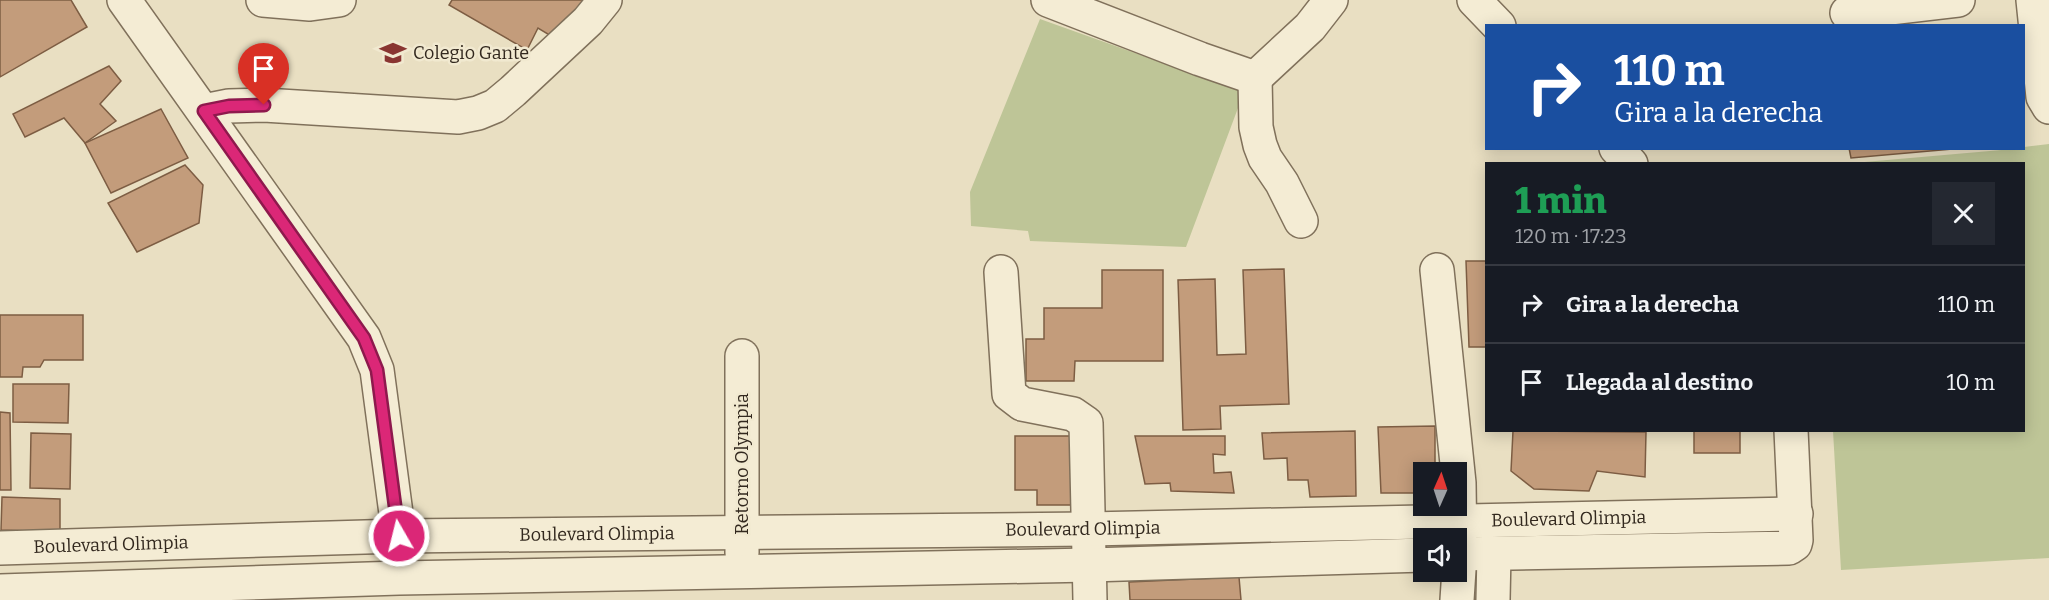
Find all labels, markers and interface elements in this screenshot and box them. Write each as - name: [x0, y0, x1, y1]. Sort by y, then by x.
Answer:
- school or university icon: Colegio Gante: [378, 38, 408, 68]
- place label: Colegio Gante: [413, 42, 529, 64]
- pin: [238, 43, 289, 105]
- text: 110 m: [1614, 46, 1725, 96]
- icon: right: [1515, 48, 1593, 126]
- icon: arrive: [247, 52, 280, 85]
- text: Gira a la derecha: [1614, 97, 1823, 129]
- text: 1 min: [1515, 179, 1607, 223]
- button: close: [1932, 182, 1995, 245]
- text: 120 m · 17:23: [1515, 224, 1627, 248]
- icon: right: [1515, 288, 1548, 321]
- text: Gira a la derecha: [1566, 291, 1739, 318]
- text: 110 m: [1938, 291, 1995, 318]
- icon: arrive: [1515, 366, 1548, 399]
- text: Llegada al destino: [1566, 369, 1753, 396]
- text: 10 m: [1947, 369, 1995, 396]
- street label: Retorno Olympia: [731, 393, 753, 535]
- north arrow: [1413, 462, 1467, 516]
- map controls: [1413, 462, 1467, 582]
- position arrow: [367, 504, 431, 568]
- street label: Boulevard Olimpia: [1491, 506, 1647, 531]
- street label: Boulevard Olimpia: [1005, 516, 1161, 541]
- street label: Boulevard Olimpia: [519, 522, 675, 546]
- button: sound: [1413, 528, 1467, 582]
- street label: Boulevard Olimpia: [33, 531, 189, 558]

